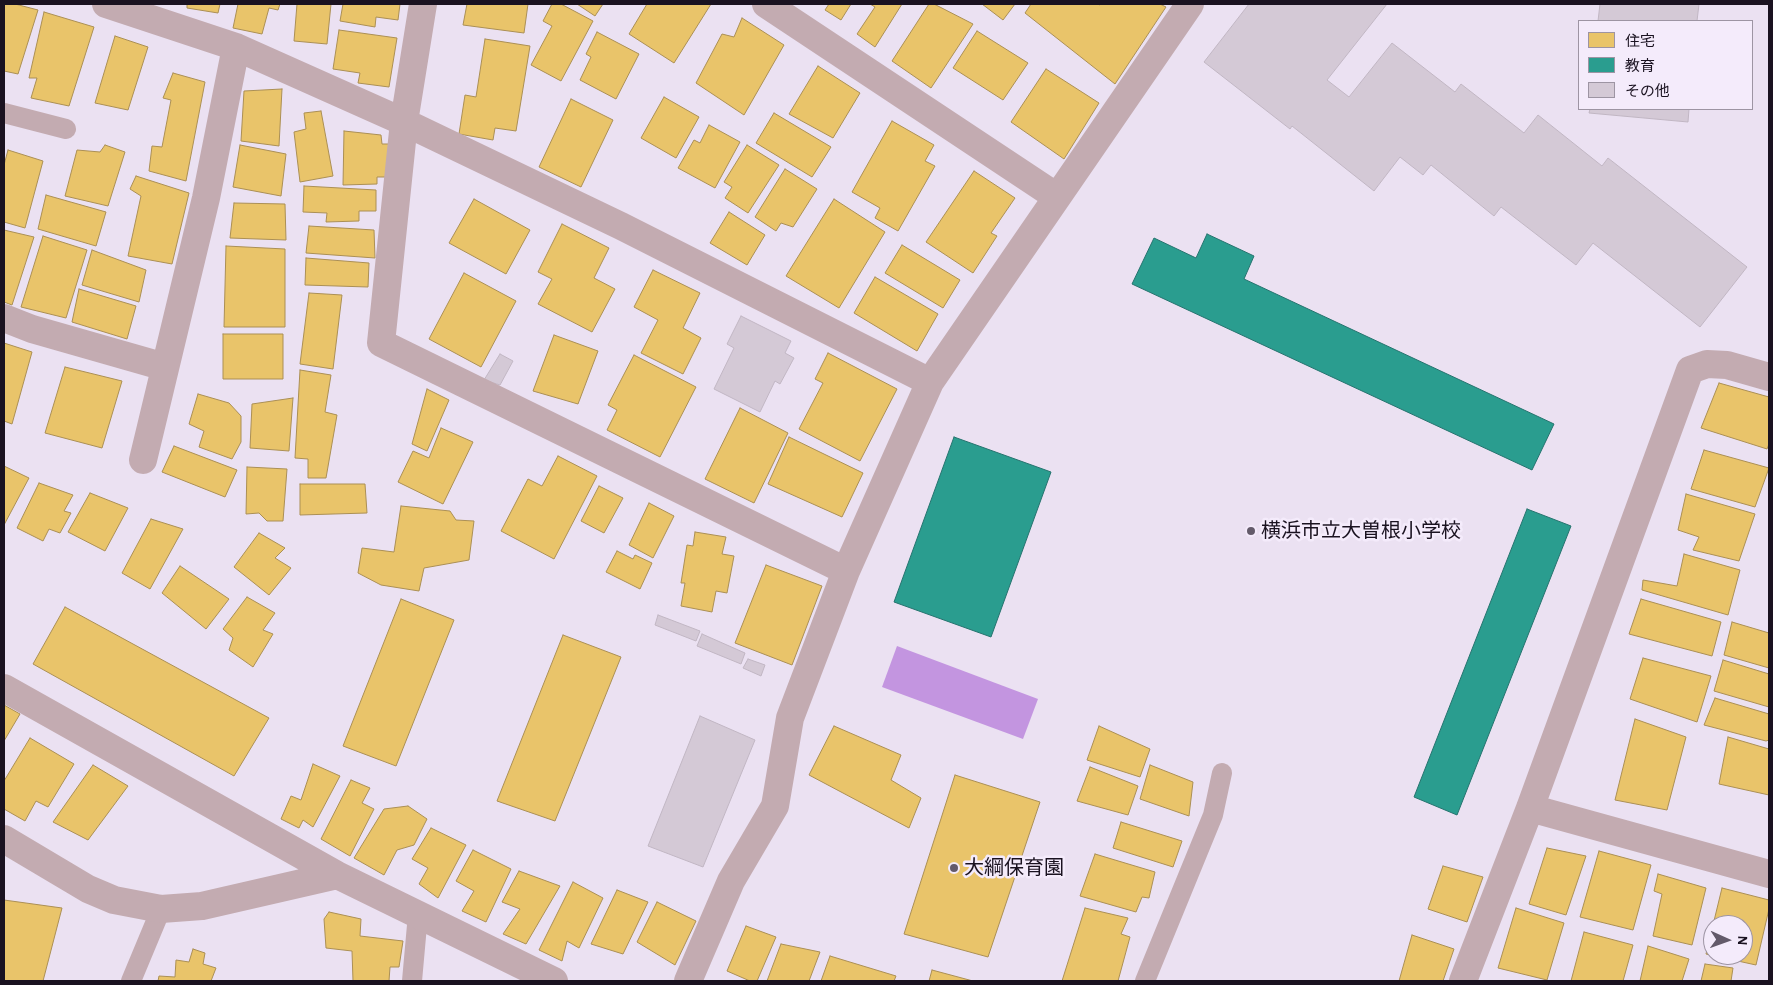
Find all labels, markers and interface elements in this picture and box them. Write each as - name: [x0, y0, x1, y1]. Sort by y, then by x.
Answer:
- legend: [1578, 20, 1753, 110]
- text: 住宅: [1625, 34, 1655, 49]
- text: 教育: [1625, 59, 1655, 74]
- text: その他: [1625, 84, 1670, 99]
- place label: 横浜市立大曽根小学校: [1261, 519, 1461, 543]
- marker: 横浜市立大曽根小学校: [1245, 525, 1257, 537]
- place label: 大綱保育園: [964, 856, 1064, 880]
- marker: 大綱保育園: [948, 862, 960, 874]
- north arrow: [1703, 915, 1753, 965]
- text: N: [1735, 935, 1749, 946]

